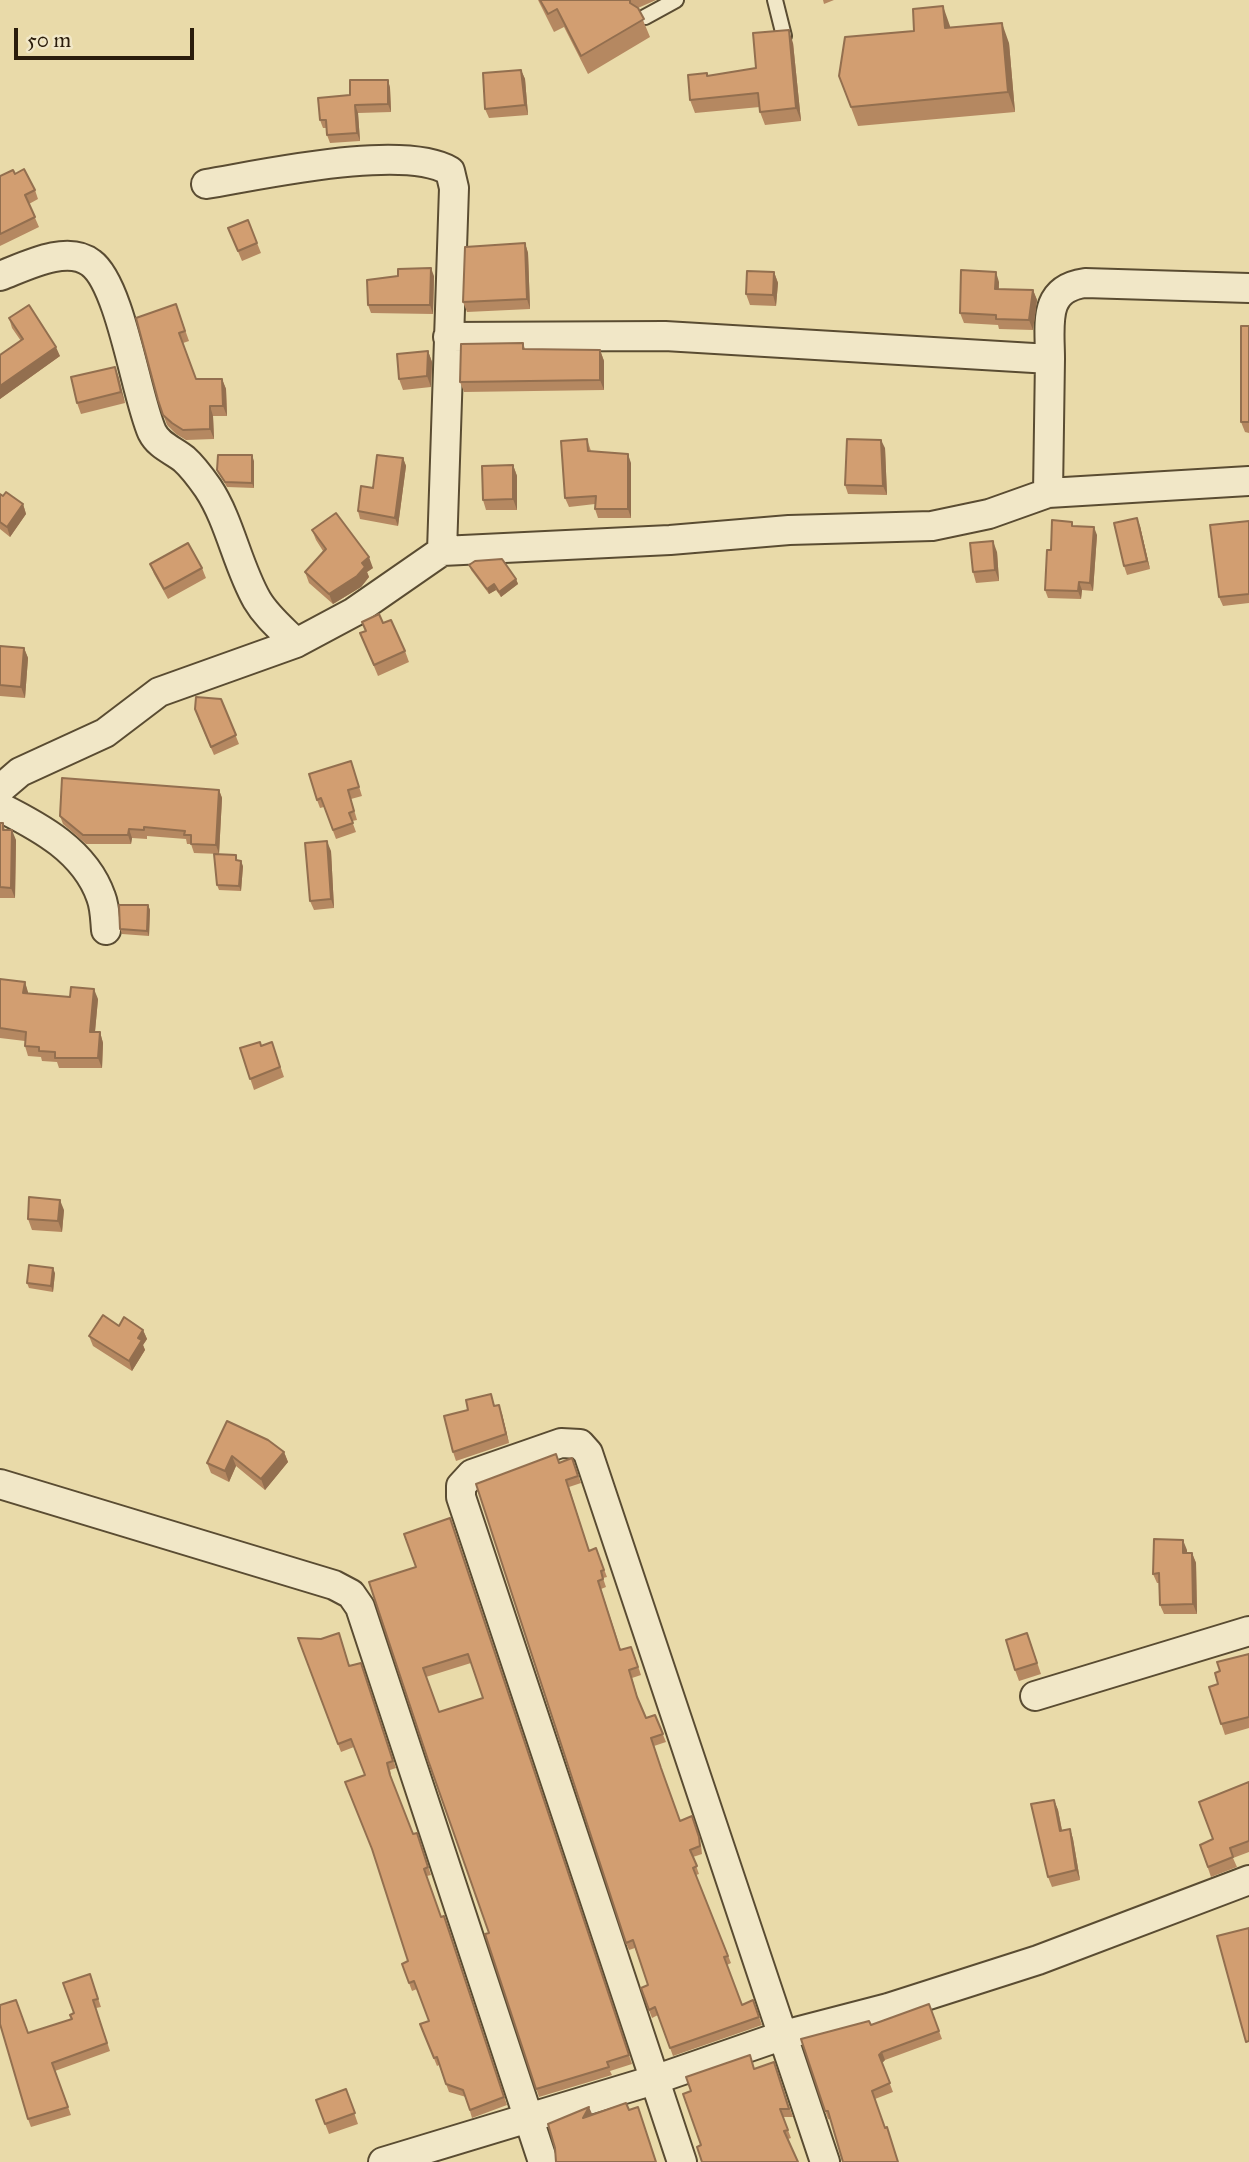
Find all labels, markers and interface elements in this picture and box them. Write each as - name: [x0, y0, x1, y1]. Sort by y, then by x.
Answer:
- scale bar: [18, 14, 198, 58]
- text: 50 m: [27, 27, 71, 53]

